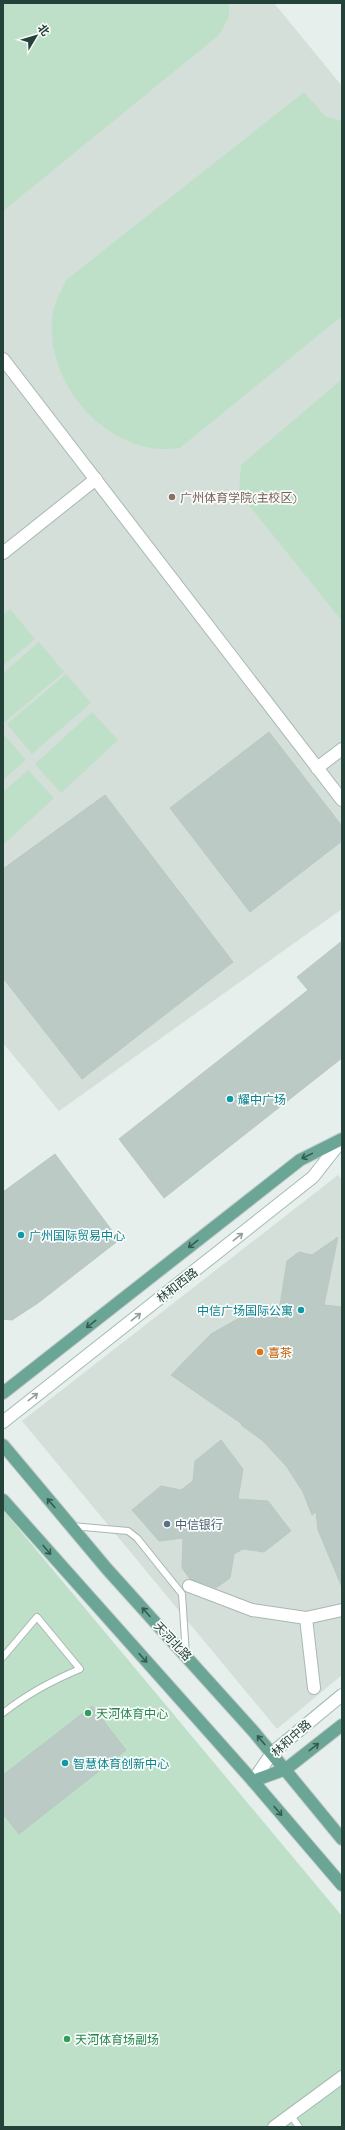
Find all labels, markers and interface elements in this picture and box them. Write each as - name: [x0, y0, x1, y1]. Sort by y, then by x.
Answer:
- north arrow: [16, 16, 56, 56]
- text: 北: [35, 21, 53, 38]
- place label: 广州体育学院(主校区): [180, 490, 297, 505]
- marker: 广州体育学院(主校区): [167, 492, 177, 502]
- place label: 耀中广场: [238, 1092, 286, 1107]
- marker: 耀中广场: [225, 1094, 235, 1104]
- one-way arrow: [301, 1153, 313, 1161]
- place label: 广州国际贸易中心: [29, 1228, 125, 1243]
- marker: 广州国际贸易中心: [16, 1230, 26, 1240]
- one-way arrow: [233, 1233, 244, 1241]
- one-way arrow: [188, 1240, 199, 1249]
- street label: 林和西路: [153, 1264, 201, 1306]
- place label: 中信广场国际公寓: [197, 1303, 293, 1318]
- marker: 中信广场国际公寓: [296, 1305, 306, 1315]
- one-way arrow: [130, 1313, 141, 1321]
- one-way arrow: [85, 1320, 96, 1328]
- place label: 喜茶: [268, 1345, 292, 1360]
- marker: 喜茶: [255, 1347, 265, 1357]
- one-way arrow: [28, 1393, 39, 1401]
- one-way arrow: [47, 1498, 56, 1508]
- place label: 中信银行: [175, 1517, 223, 1532]
- marker: 中信银行: [162, 1519, 172, 1529]
- one-way arrow: [42, 1545, 51, 1555]
- one-way arrow: [141, 1606, 150, 1617]
- street label: 天河北路: [151, 1618, 195, 1664]
- one-way arrow: [138, 1653, 148, 1663]
- place label: 天河体育中心: [96, 1706, 168, 1721]
- marker: 天河体育中心: [83, 1708, 93, 1718]
- street label: 林和中路: [268, 1716, 314, 1760]
- one-way arrow: [256, 1734, 265, 1745]
- one-way arrow: [308, 1743, 319, 1751]
- place label: 智慧体育创新中心: [73, 1756, 169, 1771]
- marker: 智慧体育创新中心: [60, 1758, 70, 1768]
- one-way arrow: [274, 1805, 283, 1816]
- place label: 天河体育场副场: [75, 2032, 159, 2047]
- marker: 天河体育场副场: [62, 2034, 72, 2044]

